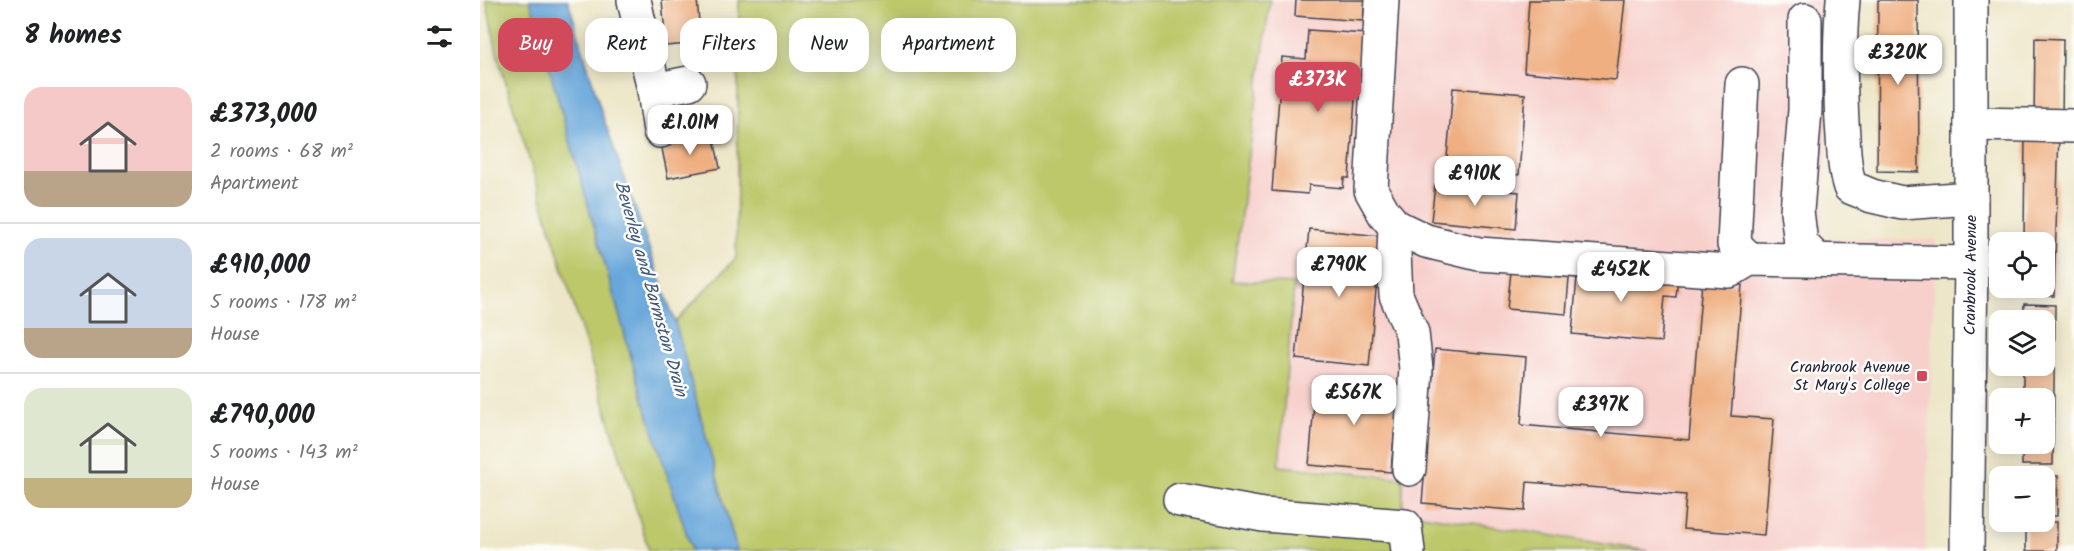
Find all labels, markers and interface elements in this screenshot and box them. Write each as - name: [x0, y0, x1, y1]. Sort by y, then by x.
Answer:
- text: 8 homes: [24, 15, 122, 57]
- chip: Buy: [498, 18, 573, 72]
- chip: Rent: [585, 18, 668, 72]
- chip: Filters: [680, 18, 777, 72]
- chip: New: [789, 18, 869, 72]
- chip: Apartment: [881, 18, 1016, 72]
- icon: filters: [423, 20, 456, 53]
- pin: £320K: [1856, 35, 1940, 86]
- text: £320K: [1868, 38, 1928, 70]
- pin: £373K: [1276, 62, 1360, 113]
- text: £373K: [1289, 65, 1347, 97]
- text: £373,000: [210, 94, 317, 136]
- pin: £1.01M: [641, 105, 739, 156]
- text: £1.01M: [662, 108, 718, 140]
- icon: home: [72, 111, 144, 183]
- text: 2 rooms · 68 m²: [210, 136, 353, 168]
- pin: £910K: [1433, 156, 1517, 207]
- text: £910K: [1448, 159, 1502, 191]
- text: Apartment: [210, 168, 299, 200]
- water label: Beverley and Barmston Drain: [605, 178, 695, 402]
- street label: Cranbrook Avenue: [1957, 215, 1984, 335]
- map controls: [1989, 232, 2055, 532]
- button: locate: [1989, 232, 2055, 298]
- text: £910,000: [210, 245, 310, 287]
- pin: £790K: [1297, 247, 1381, 298]
- text: £790K: [1311, 250, 1367, 282]
- pin: £452K: [1579, 252, 1663, 303]
- text: £452K: [1591, 255, 1651, 287]
- icon: home: [72, 262, 144, 334]
- text: 5 rooms · 178 m²: [210, 287, 356, 319]
- button: layers: [1989, 310, 2055, 376]
- text: House: [210, 319, 260, 351]
- place label: Cranbrook Avenue St Mary's College: [1790, 355, 1910, 398]
- marker: Cranbrook Avenue St Mary's College: [1915, 369, 1929, 383]
- pin: £567K: [1312, 375, 1396, 426]
- text: £567K: [1325, 378, 1383, 410]
- pin: £397K: [1559, 387, 1643, 438]
- button: +: [1989, 388, 2055, 454]
- text: £397K: [1572, 390, 1630, 422]
- text: £790,000: [210, 395, 315, 437]
- icon: home: [72, 412, 144, 484]
- text: 5 rooms · 143 m²: [210, 437, 358, 469]
- button: −: [1989, 466, 2055, 532]
- text: House: [210, 469, 260, 501]

